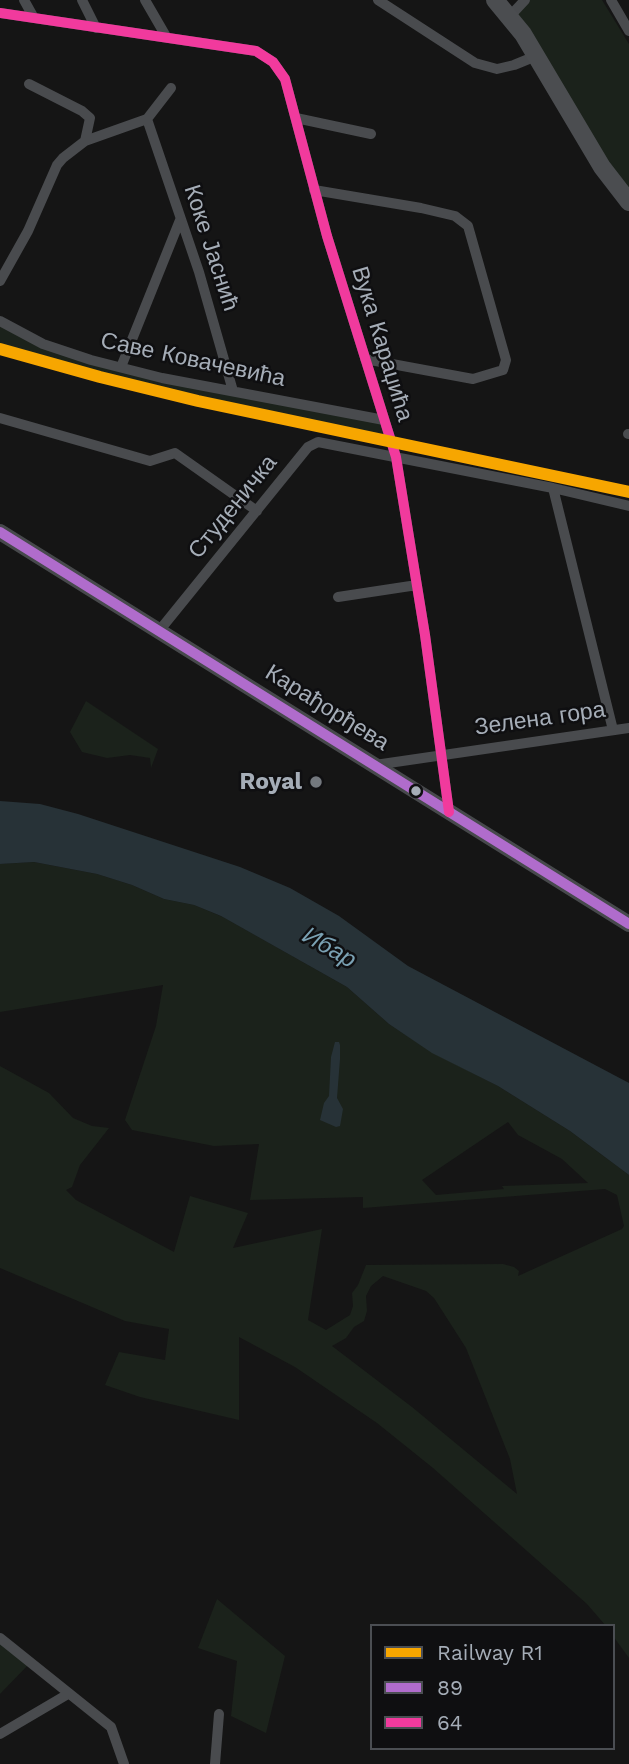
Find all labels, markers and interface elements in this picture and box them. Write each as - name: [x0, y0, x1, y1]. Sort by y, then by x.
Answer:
- street label: Коке Јаснић: [178, 181, 244, 315]
- street label: Вука Караџића: [345, 263, 419, 425]
- street label: Саве Ковачевића: [98, 327, 288, 393]
- street label: Студеничка: [183, 450, 283, 564]
- street label: Карађорђева: [260, 659, 394, 757]
- street label: Зелена гора: [473, 696, 607, 742]
- place label: Royal: [240, 768, 302, 796]
- marker: Royal: [308, 774, 324, 790]
- unlabelled marker: [409, 784, 423, 798]
- water label: Ибар: [297, 921, 361, 975]
- legend: [370, 1624, 615, 1750]
- text: Railway R1: [437, 1640, 543, 1665]
- text: 89: [437, 1675, 463, 1700]
- text: 64: [437, 1710, 463, 1735]

